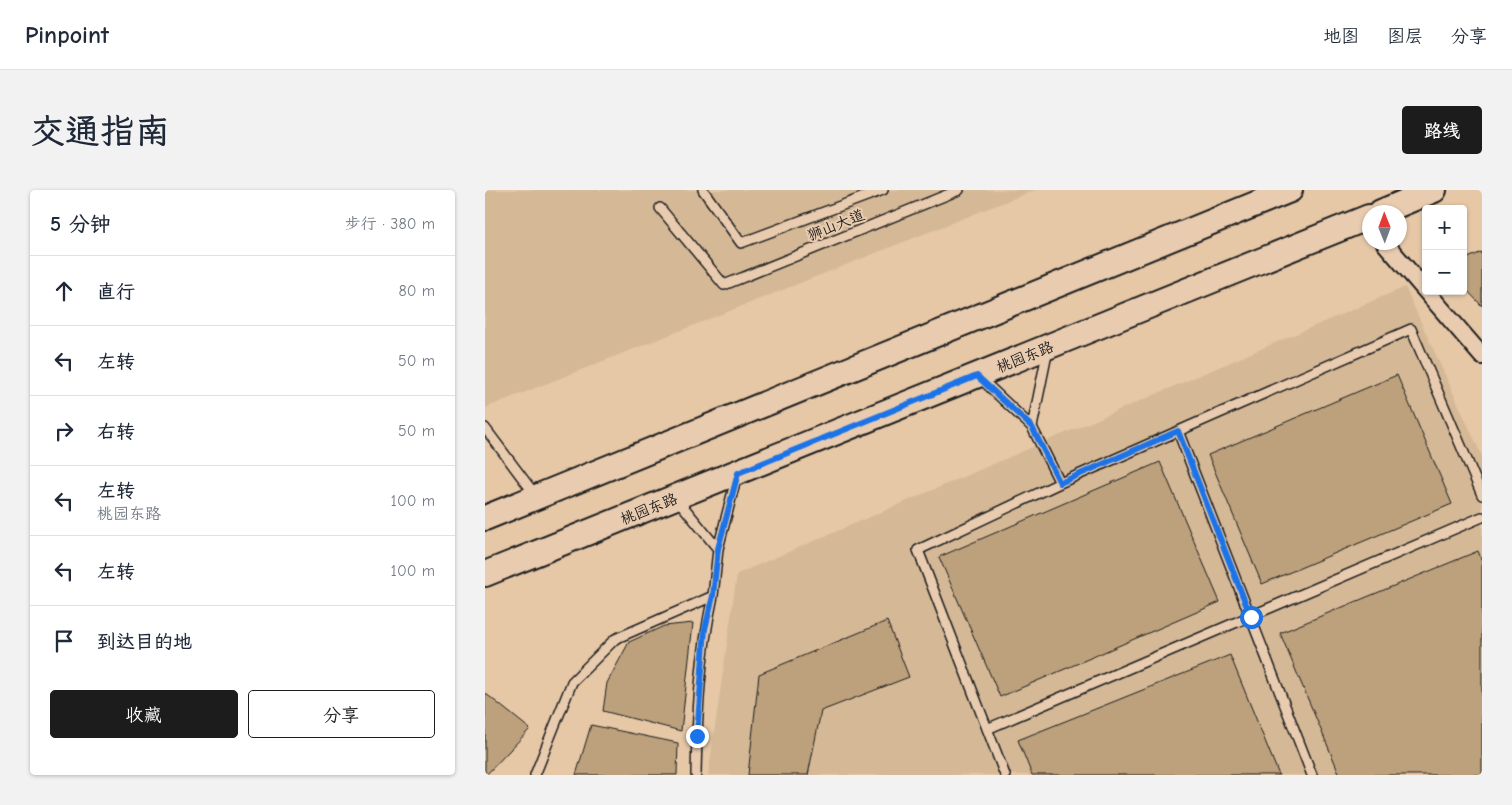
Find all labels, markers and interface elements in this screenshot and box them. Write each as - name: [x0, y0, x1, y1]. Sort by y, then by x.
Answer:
- text: Pinpoint: [25, 21, 109, 49]
- text: 地图: [1323, 26, 1359, 47]
- text: 图层: [1387, 26, 1423, 47]
- text: 分享: [1451, 26, 1487, 47]
- button: 路线: [1402, 106, 1482, 154]
- text: 交通指南: [30, 111, 170, 152]
- street label: 狮山大道: [805, 205, 867, 245]
- north arrow: [1362, 205, 1407, 250]
- map controls: [1422, 205, 1467, 295]
- button: +: [1422, 205, 1467, 250]
- text: 5 分钟: [50, 212, 111, 236]
- text: 步行 · 380 m: [345, 215, 435, 233]
- button: −: [1422, 250, 1467, 295]
- icon: ahead: [50, 277, 78, 305]
- text: 直行: [97, 281, 135, 303]
- text: 80 m: [398, 282, 435, 300]
- street label: 桃园东路: [994, 337, 1056, 377]
- icon: left: [50, 347, 78, 375]
- text: 左转: [97, 351, 135, 373]
- text: 50 m: [398, 352, 435, 370]
- icon: right: [50, 417, 78, 445]
- text: 右转: [97, 421, 135, 443]
- text: 50 m: [398, 422, 435, 440]
- text: 左转: [97, 480, 135, 502]
- icon: left: [50, 487, 78, 515]
- street label: 桃园东路: [618, 489, 680, 529]
- text: 100 m: [391, 492, 435, 510]
- text: 桃园东路: [97, 505, 161, 523]
- icon: left: [50, 557, 78, 585]
- text: 左转: [97, 561, 135, 583]
- text: 100 m: [391, 562, 435, 580]
- route start: [1240, 606, 1263, 629]
- icon: arrive: [50, 627, 78, 655]
- text: 到达目的地: [97, 631, 192, 653]
- button: 收藏: [50, 690, 238, 738]
- button: 分享: [248, 690, 435, 738]
- route end: [686, 725, 709, 748]

